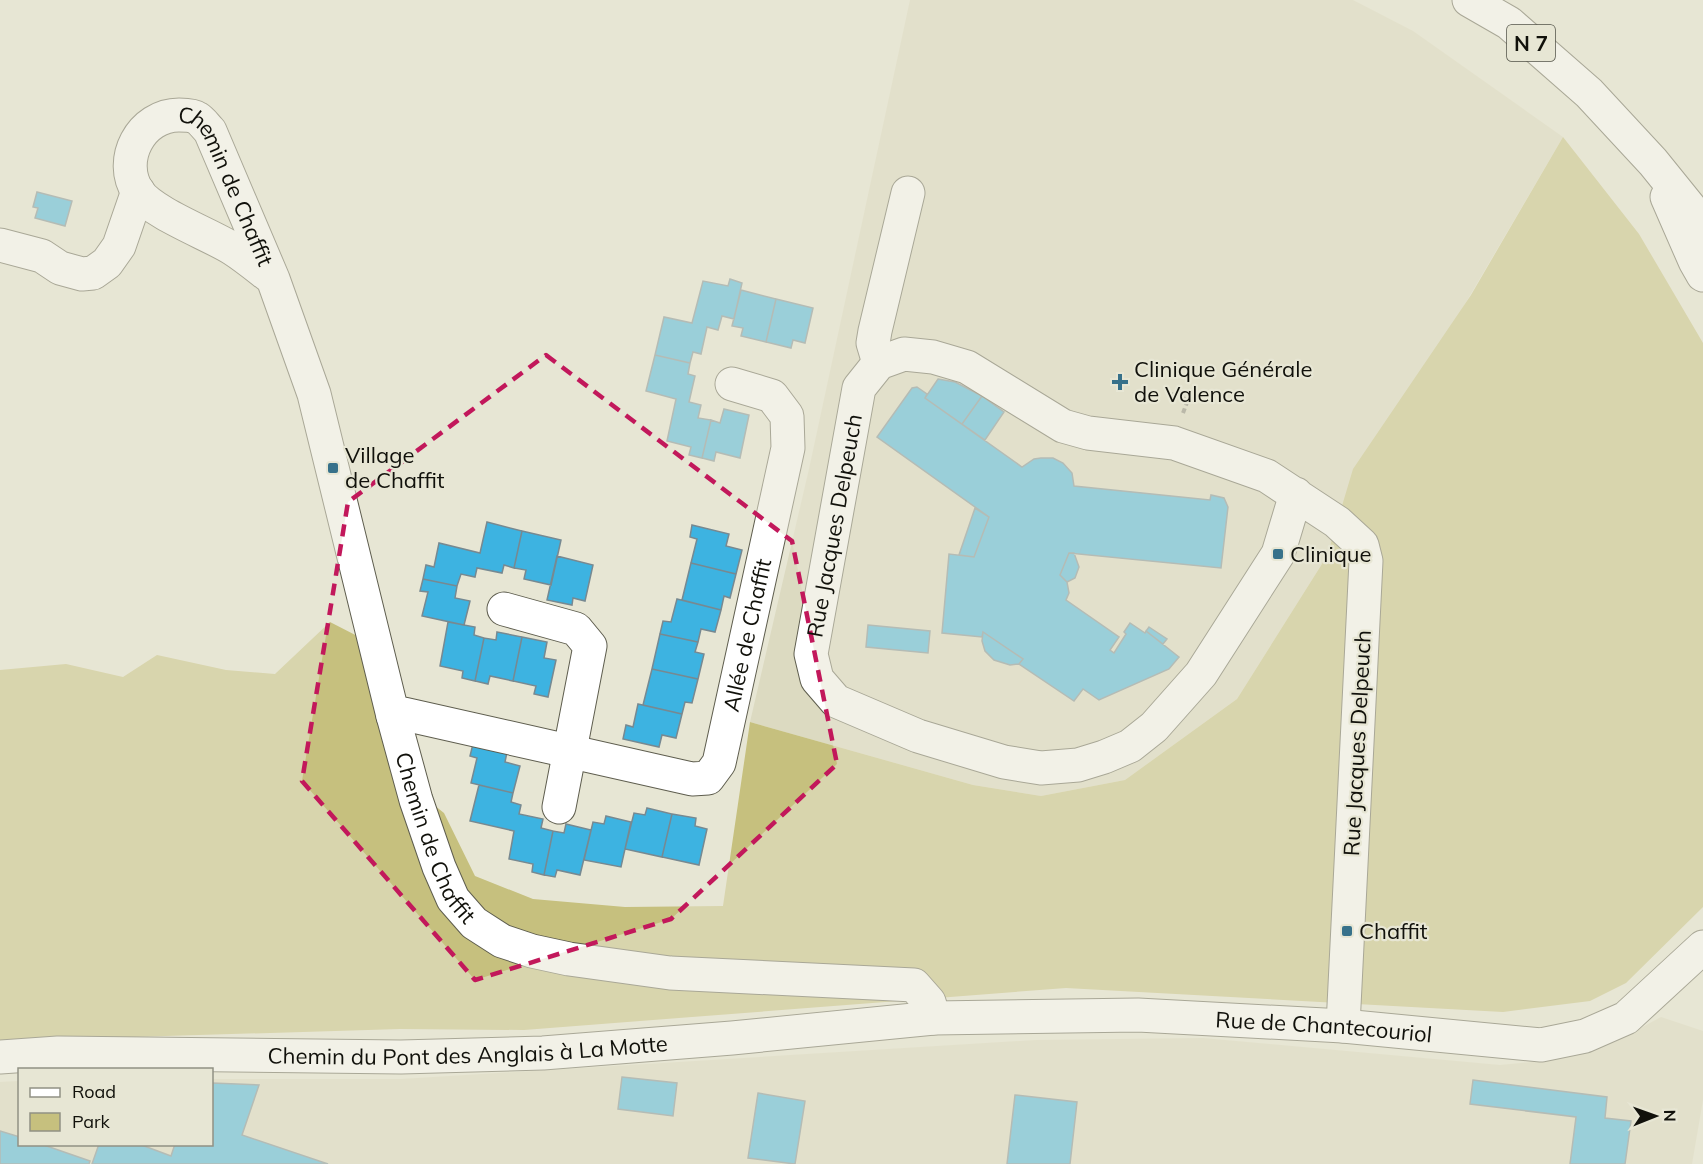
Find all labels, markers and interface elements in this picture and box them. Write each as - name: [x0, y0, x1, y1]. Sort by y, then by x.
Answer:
- road number: N 7: [1507, 25, 1555, 61]
- street label: Chemin de Chaffit: [178, 101, 280, 270]
- place label: Clinique Générale de Valence: [1134, 355, 1312, 408]
- marker: Clinique Générale de Valence: [1111, 373, 1129, 391]
- street label: Rue Jacques Delpeuch: [800, 412, 868, 640]
- place label: Village de Chaffit: [345, 441, 445, 494]
- marker: Village de Chaffit: [326, 461, 340, 475]
- place label: Clinique: [1290, 540, 1372, 568]
- marker: Clinique: [1271, 547, 1285, 561]
- street label: Allée de Chaffit: [717, 556, 777, 714]
- street label: Rue Jacques Delpeuch: [1337, 629, 1377, 857]
- street label: Chemin de Chaffit: [390, 749, 482, 929]
- place label: Chaffit: [1359, 917, 1428, 945]
- marker: Chaffit: [1340, 924, 1354, 938]
- street label: Rue de Chantecouriol: [1215, 1005, 1433, 1048]
- street label: Chemin du Pont des Anglais à La Motte: [267, 1029, 669, 1071]
- legend: [18, 1068, 213, 1146]
- text: Road: [72, 1080, 116, 1103]
- north arrow: [1625, 1086, 1685, 1146]
- text: Park: [72, 1110, 111, 1133]
- text: N: [1660, 1110, 1680, 1122]

